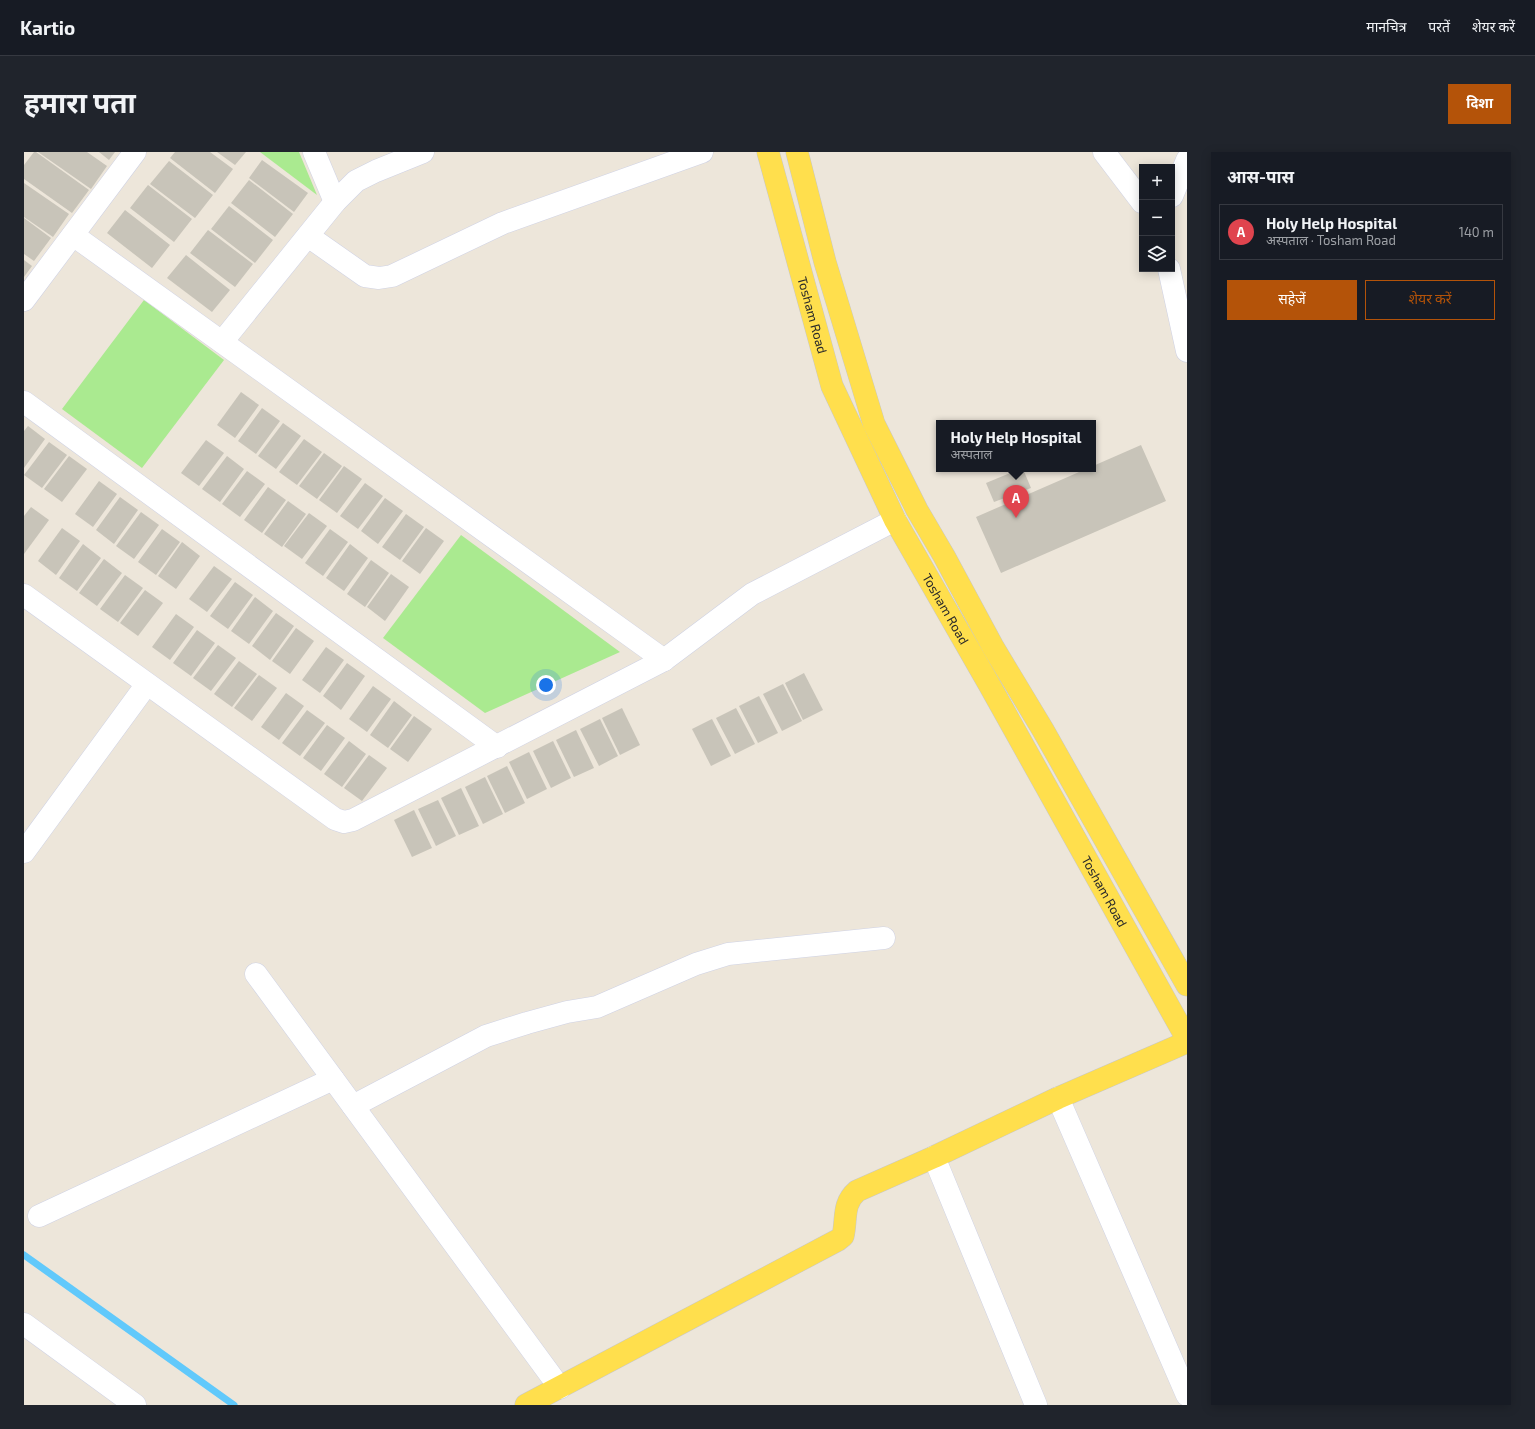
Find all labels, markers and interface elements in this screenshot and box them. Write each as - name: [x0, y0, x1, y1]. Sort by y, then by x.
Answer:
- text: Kartio: [20, 16, 75, 39]
- text: मानचित्र: [1366, 18, 1406, 35]
- text: परतें: [1428, 18, 1450, 35]
- text: शेयर करें: [1472, 18, 1515, 35]
- button: दिशा: [1448, 84, 1511, 124]
- text: हमारा पता: [24, 85, 136, 119]
- map controls: [1139, 164, 1175, 272]
- button: +: [1139, 164, 1175, 200]
- text: आस-पास: [1227, 166, 1294, 186]
- button: −: [1139, 200, 1175, 236]
- text: Holy Help Hospital: [1266, 214, 1397, 232]
- text: A: [1237, 224, 1245, 240]
- text: 140 m: [1459, 224, 1494, 240]
- text: अस्पताल · Tosham Road: [1266, 232, 1396, 248]
- button: layers: [1139, 236, 1175, 272]
- street label: Tosham Road: [794, 275, 831, 355]
- button: सहेजें: [1227, 280, 1357, 320]
- button: शेयर करें: [1365, 280, 1495, 320]
- popup: [936, 420, 1096, 472]
- text: Holy Help Hospital: [950, 428, 1082, 446]
- text: अस्पताल: [950, 446, 992, 462]
- pin: A: [1003, 485, 1029, 518]
- street label: Tosham Road: [919, 571, 972, 647]
- your location: [536, 675, 556, 695]
- street label: Tosham Road: [1078, 853, 1131, 930]

